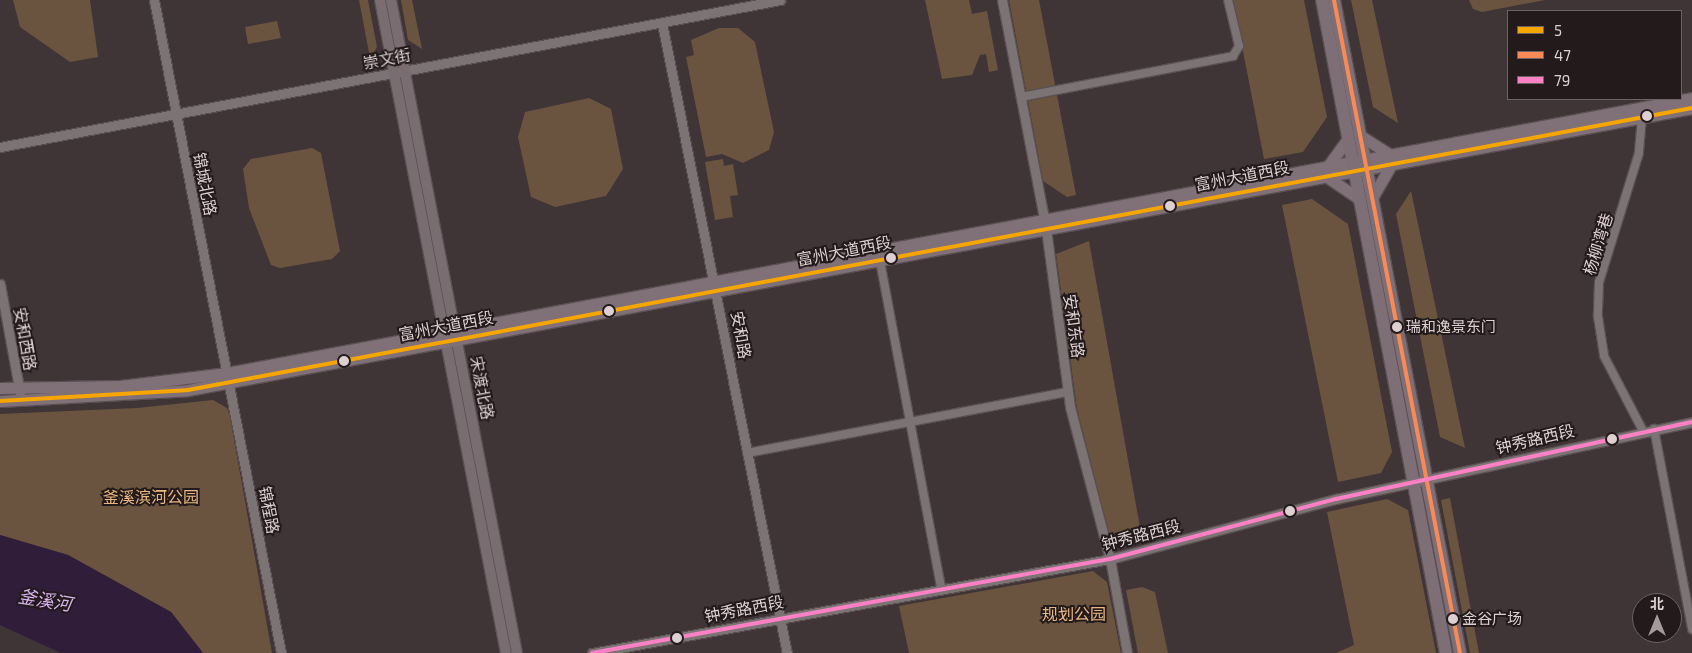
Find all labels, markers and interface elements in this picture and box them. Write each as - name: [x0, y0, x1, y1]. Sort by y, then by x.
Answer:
- legend: [1507, 10, 1682, 100]
- text: 5: [1554, 21, 1562, 39]
- street label: 崇文街: [362, 45, 412, 73]
- text: 47: [1554, 46, 1571, 64]
- text: 79: [1554, 71, 1570, 89]
- unlabelled marker: [1642, 111, 1652, 121]
- street label: 锦城北路: [189, 151, 221, 217]
- street label: 富州大道西段: [1193, 157, 1291, 195]
- unlabelled marker: [1165, 201, 1175, 211]
- street label: 杨柳湾巷: [1579, 211, 1617, 277]
- street label: 富州大道西段: [795, 232, 893, 270]
- unlabelled marker: [886, 253, 896, 263]
- street label: 安和东路: [1060, 293, 1088, 359]
- street label: 安和西路: [10, 306, 40, 372]
- unlabelled marker: [604, 306, 614, 316]
- street label: 富州大道西段: [397, 307, 495, 345]
- street label: 安和路: [727, 310, 755, 360]
- place label: 瑞和逸景东门: [1406, 318, 1496, 336]
- marker: 瑞和逸景东门: [1392, 322, 1402, 332]
- street label: 宋渡北路: [466, 355, 498, 421]
- unlabelled marker: [339, 356, 349, 366]
- street label: 钟秀路西段: [1494, 421, 1576, 457]
- unlabelled marker: [1607, 434, 1617, 444]
- street label: 锦程路: [255, 485, 283, 535]
- park label: 釜溪滨河公园: [103, 487, 199, 507]
- unlabelled marker: [1285, 506, 1295, 516]
- street label: 钟秀路西段: [1100, 516, 1182, 554]
- water label: 釜溪河: [17, 585, 73, 615]
- street label: 钟秀路西段: [703, 592, 785, 626]
- north arrow: [1632, 593, 1682, 643]
- text: 北: [1650, 595, 1664, 612]
- park label: 规划公园: [1042, 604, 1106, 624]
- place label: 金谷广场: [1462, 610, 1522, 628]
- marker: 金谷广场: [1448, 614, 1458, 624]
- unlabelled marker: [672, 633, 682, 643]

